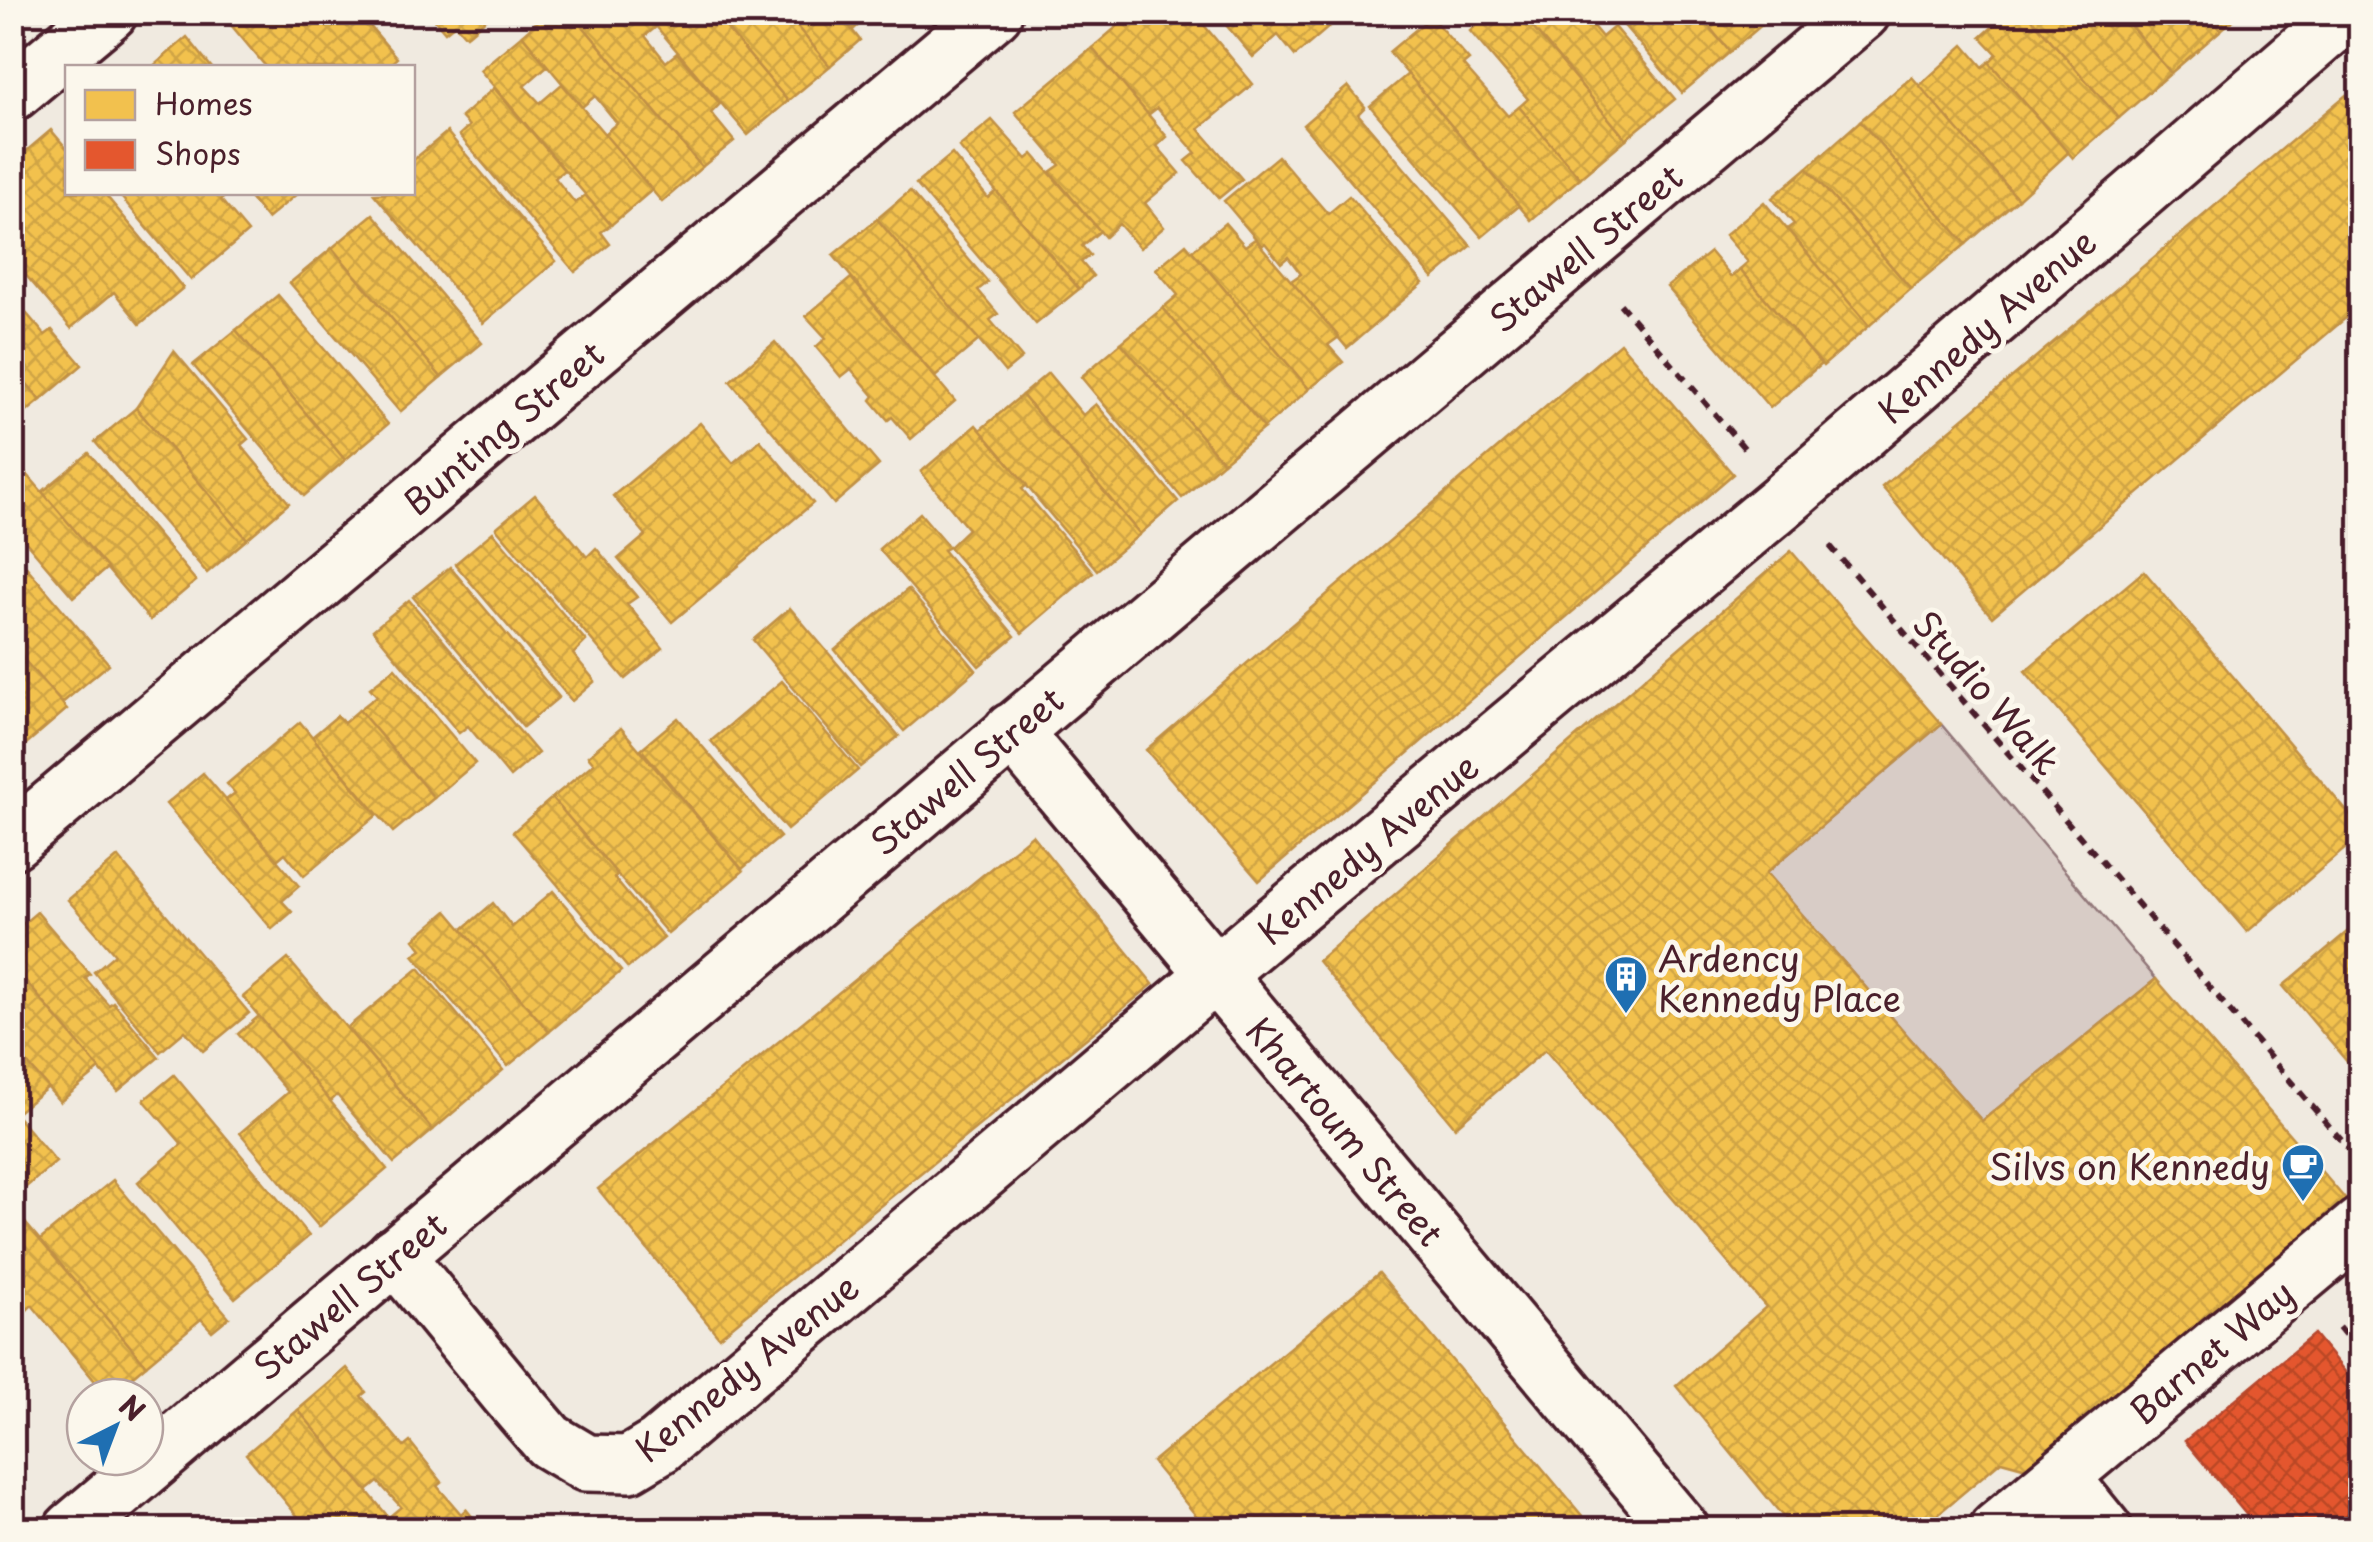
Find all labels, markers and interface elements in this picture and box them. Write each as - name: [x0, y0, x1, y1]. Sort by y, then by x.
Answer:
- legend: [65, 65, 415, 195]
- text: Homes: [155, 80, 252, 125]
- text: Shops: [155, 130, 241, 175]
- street label: Stawell Street: [1477, 150, 1693, 344]
- street label: Kennedy Avenue: [1865, 215, 2107, 435]
- street label: Bunting Street: [391, 327, 615, 527]
- street label: Studio Walk: [1902, 598, 2074, 786]
- street label: Stawell Street: [858, 673, 1074, 867]
- street label: Kennedy Avenue: [1245, 740, 1489, 956]
- place label: Ardency Kennedy Place: [1658, 931, 1901, 1024]
- building icon: Ardency Kennedy Place: [1603, 954, 1649, 1015]
- street label: Khartoum Street: [1234, 1005, 1458, 1257]
- place label: Silvs on Kennedy: [1989, 1139, 2270, 1192]
- cafe icon: Silvs on Kennedy: [2280, 1142, 2326, 1203]
- street label: Stawell Street: [241, 1198, 457, 1392]
- street label: Kennedy Avenue: [623, 1260, 869, 1474]
- street label: Barnet Way: [2117, 1266, 2305, 1436]
- north arrow: [65, 1377, 165, 1477]
- text: N: [110, 1384, 155, 1431]

